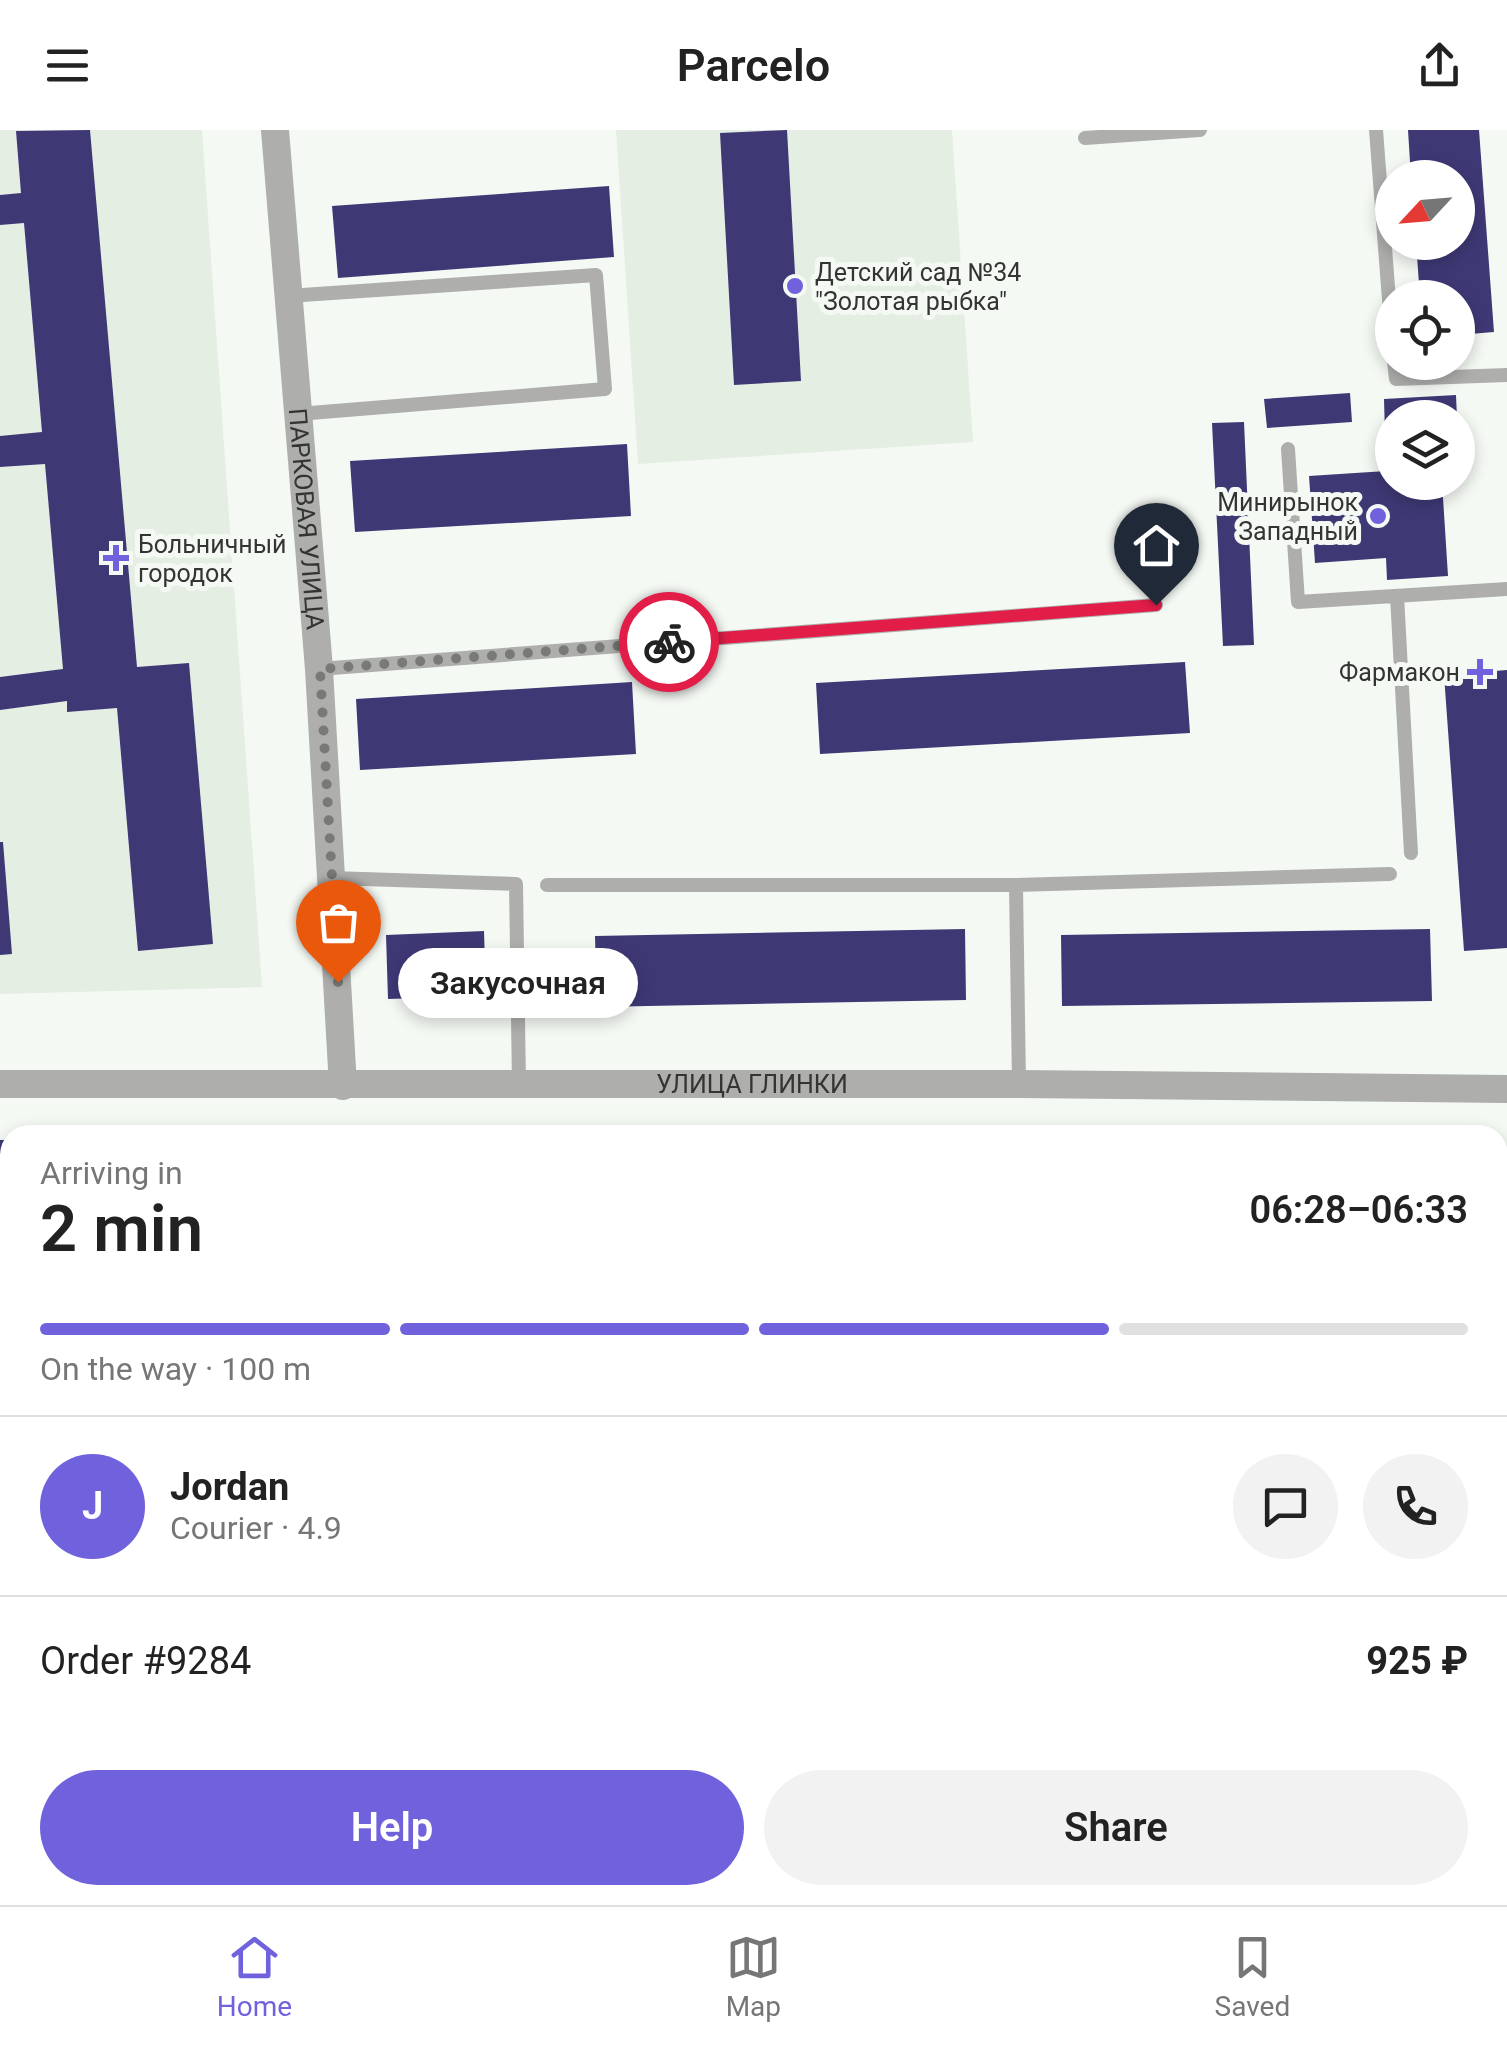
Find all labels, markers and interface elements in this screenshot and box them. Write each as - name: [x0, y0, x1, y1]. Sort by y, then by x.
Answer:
- icon: menu: [40, 38, 95, 93]
- icon: share: [1412, 38, 1467, 93]
- text: Parcelo: [677, 39, 830, 92]
- north arrow: [1375, 160, 1475, 260]
- map controls: [1375, 160, 1475, 500]
- place label: Детский сад №34 "Золотая рыбка": [815, 258, 1021, 316]
- marker: Детский сад №34 "Золотая рыбка": [784, 275, 806, 297]
- button: locate: [1375, 280, 1475, 380]
- button: layers: [1375, 400, 1475, 500]
- street label: ПАРКОВАЯ УЛИЦА: [283, 407, 330, 631]
- place label: Минирынок Западный: [1217, 488, 1358, 546]
- pin: [1114, 503, 1199, 606]
- marker: Минирынок Западный: [1367, 505, 1389, 527]
- icon: home: [1129, 518, 1184, 573]
- place label: Больничный городок: [138, 530, 287, 588]
- marker: Больничный городок: [103, 545, 129, 571]
- courier: [619, 592, 719, 692]
- icon: bike: [642, 615, 697, 670]
- place label: Фармакон: [1339, 658, 1460, 687]
- marker: Фармакон: [1469, 661, 1491, 683]
- pin: [296, 880, 381, 983]
- icon: bag: [311, 895, 366, 950]
- callout: Закусочная: [398, 947, 638, 1017]
- text: Закусочная: [430, 964, 606, 1002]
- street label: УЛИЦА ГЛИНКИ: [656, 1070, 848, 1099]
- text: Arriving in: [40, 1154, 183, 1192]
- text: 06:28–06:33: [1249, 1188, 1468, 1232]
- text: 2 min: [40, 1191, 203, 1267]
- text: On the way · 100 m: [40, 1350, 311, 1388]
- button: chat: [1233, 1454, 1338, 1559]
- button: phone: [1363, 1454, 1468, 1559]
- text: Jordan: [170, 1465, 289, 1509]
- text: J: [82, 1484, 103, 1528]
- text: Courier · 4.9: [170, 1509, 342, 1547]
- text: Order #9284: [40, 1639, 251, 1683]
- text: 925 ₽: [1366, 1639, 1468, 1683]
- button: Help: [40, 1770, 744, 1885]
- button: Share: [764, 1770, 1468, 1885]
- tab: Home: [217, 1930, 292, 2023]
- tab: Map: [726, 1930, 781, 2023]
- tab: Saved: [1215, 1930, 1290, 2023]

